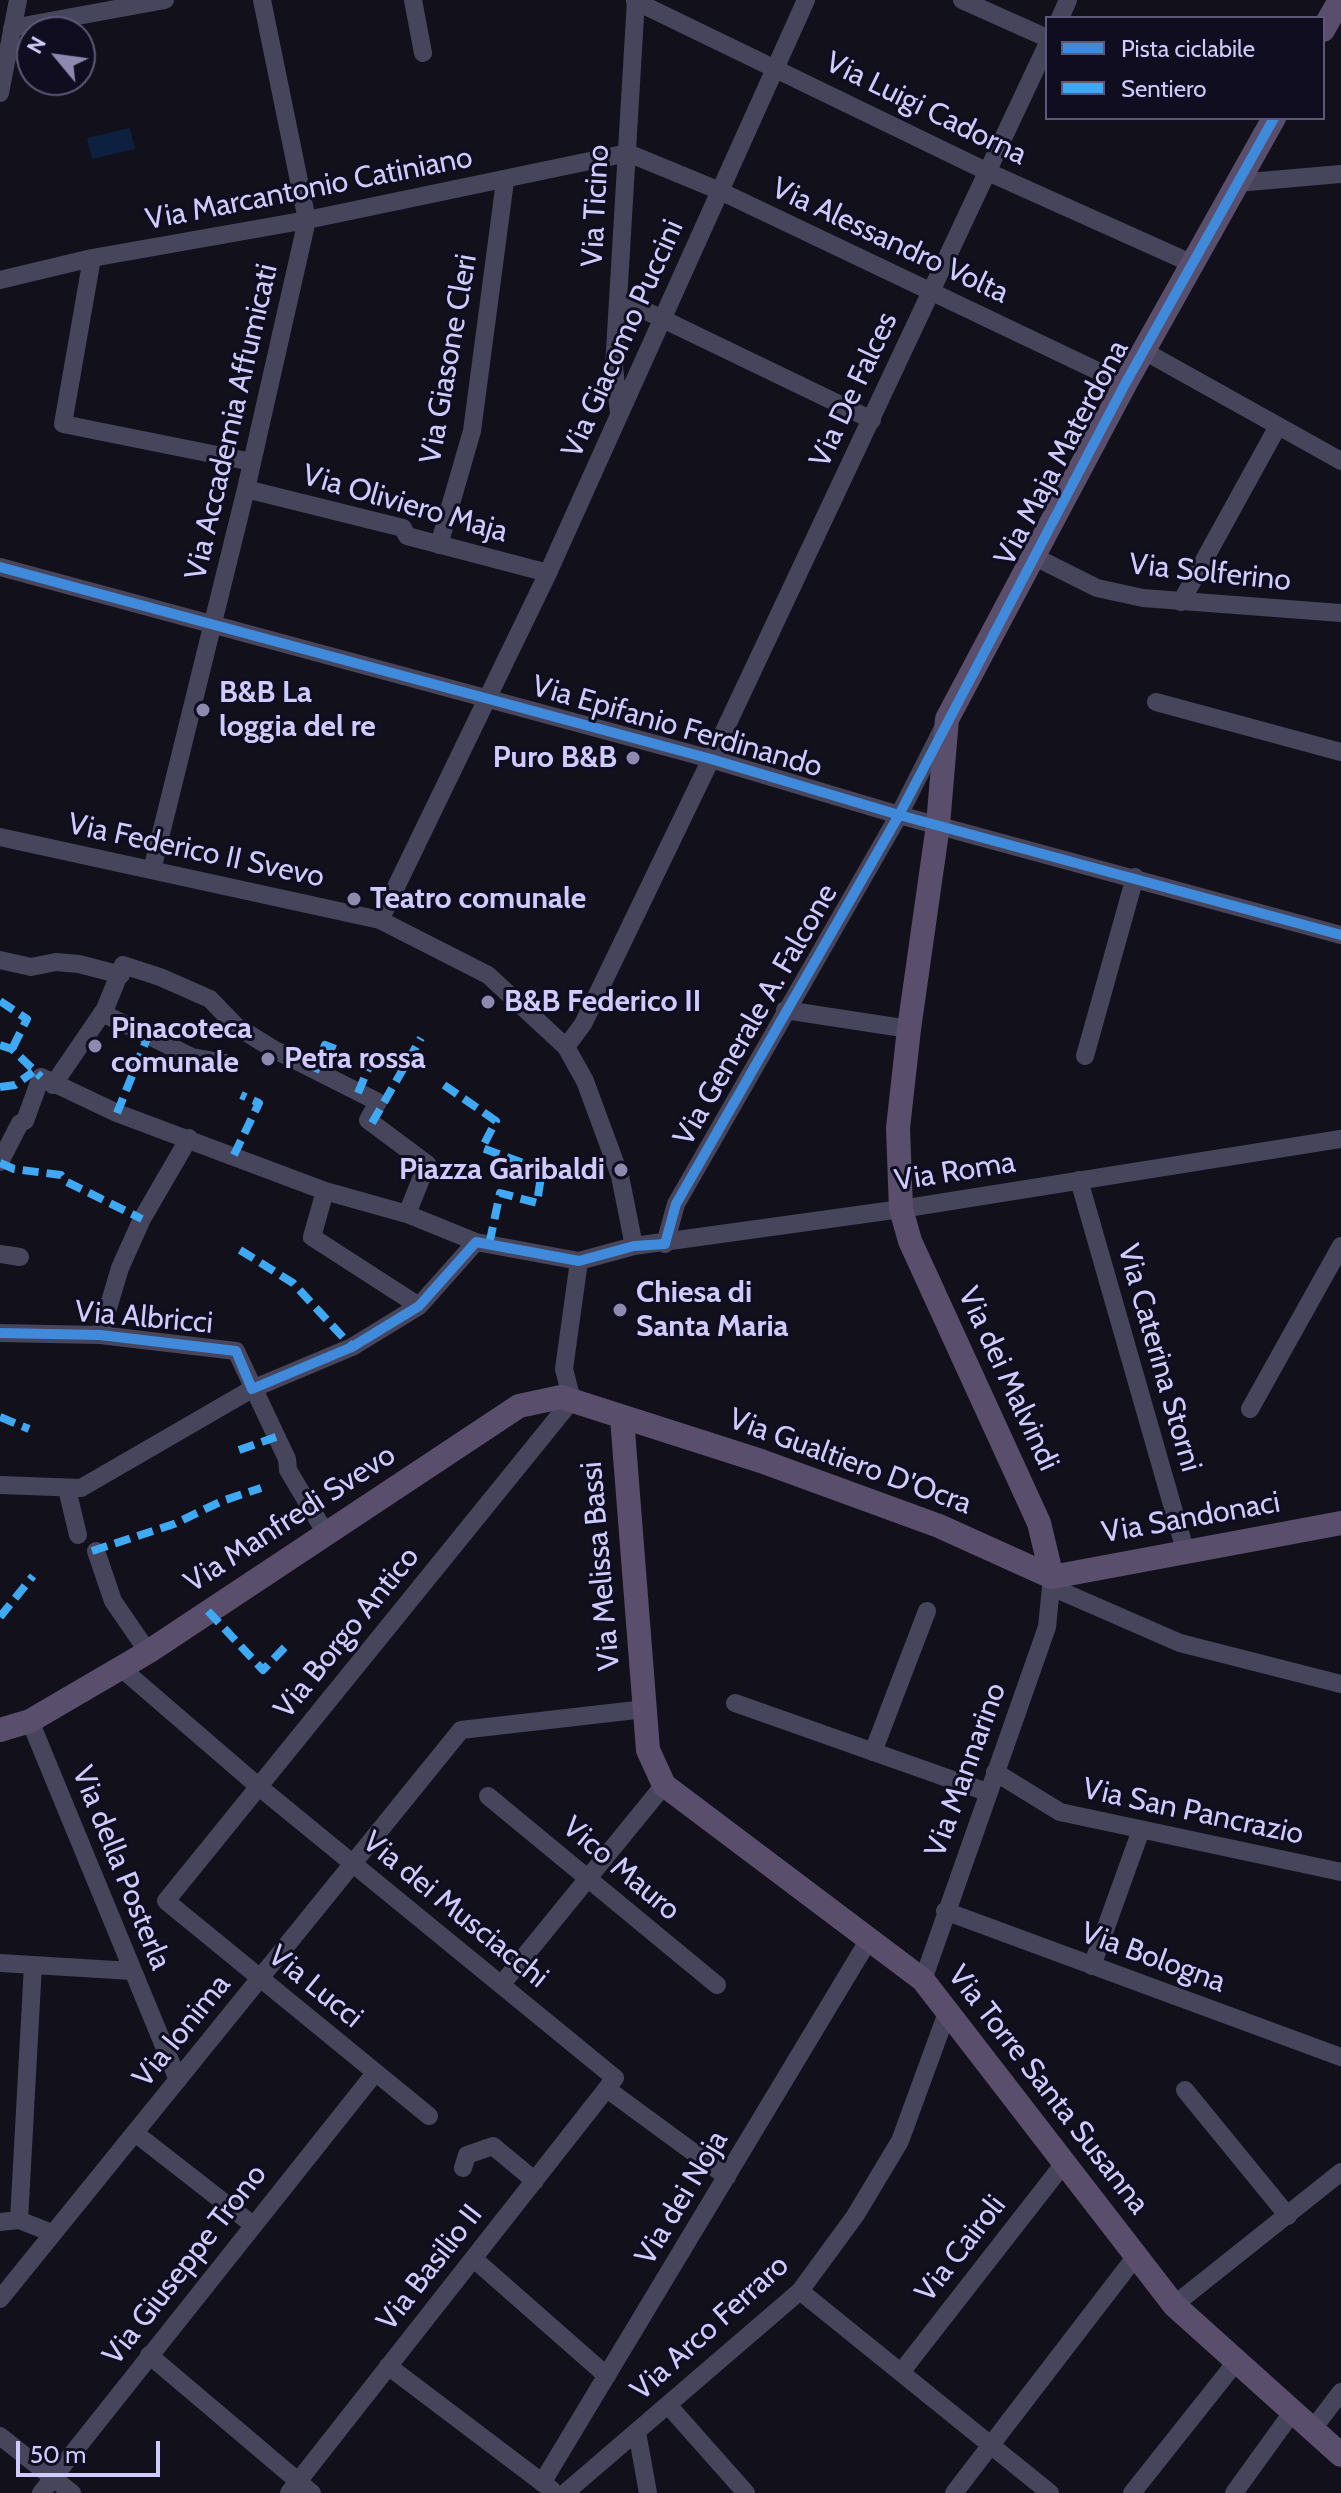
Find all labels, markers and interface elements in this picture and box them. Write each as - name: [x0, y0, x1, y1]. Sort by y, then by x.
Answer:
- north arrow: [16, 16, 96, 96]
- legend: [1045, 16, 1325, 120]
- text: N: [21, 32, 52, 58]
- text: Pista ciclabile: [1121, 34, 1255, 63]
- street label: Via Luigi Cadorna: [820, 45, 1032, 173]
- text: Sentiero: [1121, 74, 1206, 103]
- street label: Via Marcantonio Catiniano: [143, 140, 475, 238]
- street label: Via Ticino: [575, 144, 617, 268]
- street label: Via Alessandro Volta: [766, 170, 1014, 312]
- street label: Via Giacomo Puccini: [554, 214, 692, 464]
- street label: Via Giasone Cleri: [413, 251, 485, 467]
- street label: Via Accademia Affumicati: [178, 261, 286, 583]
- street label: Via De Falces: [802, 307, 906, 473]
- street label: Via Maja Materdona: [987, 334, 1137, 572]
- street label: Via Oliviero Maja: [298, 458, 512, 550]
- street label: Via Solferino: [1127, 547, 1293, 599]
- street label: Via Epifanio Ferdinando: [528, 668, 826, 786]
- place label: B&B La loggia del re: [219, 675, 376, 746]
- marker: B&B La loggia del re: [194, 701, 212, 719]
- place label: Puro B&B: [493, 740, 617, 776]
- marker: Puro B&B: [624, 749, 642, 767]
- street label: Via Federico II Svevo: [65, 806, 327, 896]
- street label: Via Generale A. Falcone: [666, 878, 846, 1152]
- place label: Teatro comunale: [370, 881, 586, 917]
- marker: Teatro comunale: [345, 890, 363, 908]
- place label: B&B Federico II: [504, 984, 701, 1020]
- marker: B&B Federico II: [479, 993, 497, 1011]
- place label: Pinacoteca comunale: [111, 1011, 252, 1082]
- marker: Pinacoteca comunale: [86, 1037, 104, 1055]
- place label: Petra rossa: [284, 1041, 426, 1077]
- marker: Petra rossa: [259, 1050, 277, 1068]
- street label: Via Roma: [892, 1145, 1018, 1199]
- place label: Piazza Garibaldi: [399, 1152, 605, 1188]
- marker: Piazza Garibaldi: [612, 1161, 630, 1179]
- street label: Via Caterina Storni: [1109, 1240, 1209, 1476]
- place label: Chiesa di Santa Maria: [636, 1275, 789, 1346]
- street label: Via dei Malvindi: [950, 1281, 1066, 1477]
- street label: Via Albricci: [74, 1294, 214, 1342]
- marker: Chiesa di Santa Maria: [611, 1301, 629, 1319]
- street label: Via Gualtiero D'Ocra: [724, 1401, 976, 1523]
- street label: Via Manfredi Svevo: [178, 1437, 402, 1601]
- street label: Via Melissa Bassi: [574, 1460, 628, 1672]
- street label: Via Sandonaci: [1099, 1485, 1283, 1551]
- street label: Via Borgo Antico: [267, 1540, 427, 1726]
- street label: Via Mannarino: [918, 1678, 1014, 1862]
- street label: Via della Posterla: [64, 1761, 178, 1975]
- street label: Via San Pancrazio: [1079, 1771, 1307, 1853]
- street label: Vico Mauro: [555, 1809, 687, 1929]
- street label: Via dei Musciacchi: [355, 1824, 555, 1996]
- street label: Via Bologna: [1076, 1915, 1230, 2001]
- street label: Via Lucci: [261, 1938, 369, 2036]
- street label: Via Torre Santa Susanna: [940, 1959, 1156, 2221]
- street label: Via Ionima: [126, 1967, 238, 2095]
- street label: Via dei Noja: [628, 2124, 736, 2272]
- street label: Via Giuseppe Trono: [95, 2158, 275, 2372]
- street label: Via Cairoli: [908, 2189, 1014, 2309]
- street label: Via Basilio II: [370, 2198, 490, 2338]
- street label: Via Arco Ferraro: [624, 2248, 796, 2408]
- scale bar: [20, 2425, 164, 2475]
- text: 50 m: [30, 2440, 86, 2469]

